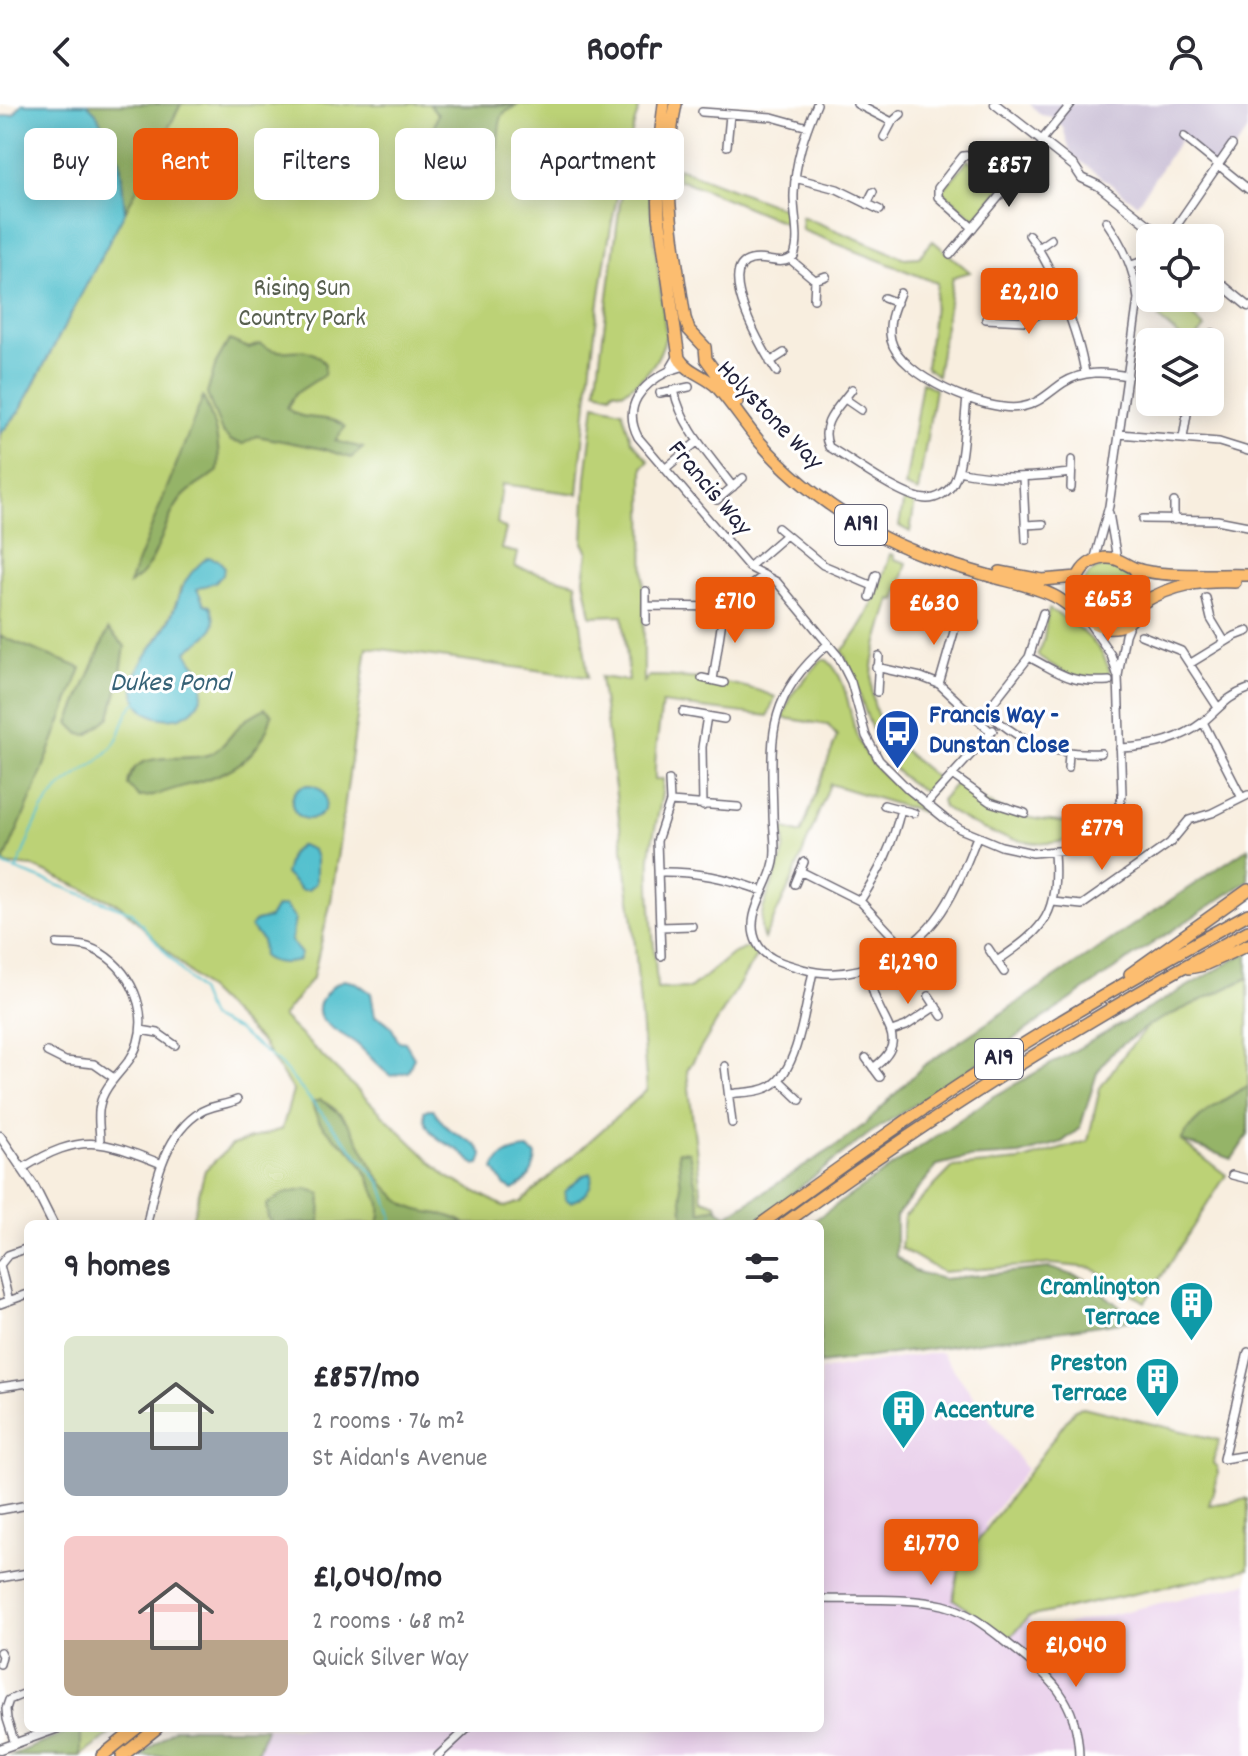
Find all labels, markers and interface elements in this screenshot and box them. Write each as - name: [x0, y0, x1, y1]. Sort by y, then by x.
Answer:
- text: Roofr: [586, 26, 662, 78]
- icon: back: [40, 30, 84, 74]
- icon: person: [1164, 30, 1208, 74]
- chip: Buy: [24, 128, 117, 200]
- chip: Rent: [133, 128, 238, 200]
- chip: Filters: [254, 128, 379, 200]
- chip: New: [395, 128, 495, 200]
- chip: Apartment: [511, 128, 684, 200]
- pin: £857: [962, 141, 1056, 209]
- text: £857: [986, 148, 1032, 185]
- map controls: [1136, 224, 1224, 416]
- button: locate: [1136, 224, 1224, 312]
- pin: £2,210: [964, 268, 1094, 336]
- park label: Rising Sun Country Park: [238, 271, 366, 338]
- text: £2,210: [999, 275, 1059, 312]
- button: layers: [1136, 328, 1224, 416]
- street label: Holystone Way: [707, 353, 832, 480]
- street label: Francis Way: [658, 433, 760, 545]
- road number: A191: [835, 505, 887, 545]
- pin: £653: [1061, 575, 1155, 643]
- pin: £710: [688, 577, 782, 645]
- pin: £630: [887, 579, 981, 647]
- text: £653: [1083, 582, 1133, 619]
- text: £710: [714, 584, 756, 621]
- text: £630: [908, 586, 960, 623]
- water label: Dukes Pond: [110, 665, 234, 705]
- place label: Francis Way - Dunstan Close: [929, 698, 1069, 765]
- bus stop icon: Francis Way - Dunstan Close: [874, 707, 922, 770]
- pin: £779: [1055, 804, 1149, 872]
- text: £779: [1080, 811, 1124, 848]
- pin: £1,290: [843, 938, 973, 1006]
- text: £1,290: [877, 945, 939, 982]
- road number: A19: [975, 1039, 1023, 1079]
- text: 9 homes: [64, 1244, 171, 1293]
- icon: filters: [740, 1246, 784, 1290]
- place label: Cramlington Terrace: [1040, 1270, 1160, 1337]
- building icon: Cramlington Terrace: [1167, 1279, 1215, 1342]
- place label: Preston Terrace: [1050, 1346, 1127, 1413]
- text: £857/mo: [312, 1355, 420, 1404]
- building icon: Preston Terrace: [1134, 1355, 1182, 1418]
- icon: home: [128, 1368, 224, 1464]
- building icon: Accenture: [879, 1387, 927, 1450]
- place label: Accenture: [934, 1393, 1034, 1430]
- text: 2 rooms · 76 m²: [312, 1404, 465, 1441]
- text: St Aidan's Avenue: [312, 1441, 488, 1478]
- pin: £1,770: [866, 1519, 996, 1587]
- text: £1,770: [902, 1526, 960, 1563]
- text: £1,040/mo: [312, 1555, 442, 1604]
- icon: home: [128, 1568, 224, 1664]
- text: 2 rooms · 68 m²: [312, 1604, 465, 1641]
- pin: £1,040: [1011, 1621, 1141, 1689]
- text: £1,040: [1045, 1628, 1107, 1665]
- text: Quick Silver Way: [312, 1641, 468, 1678]

